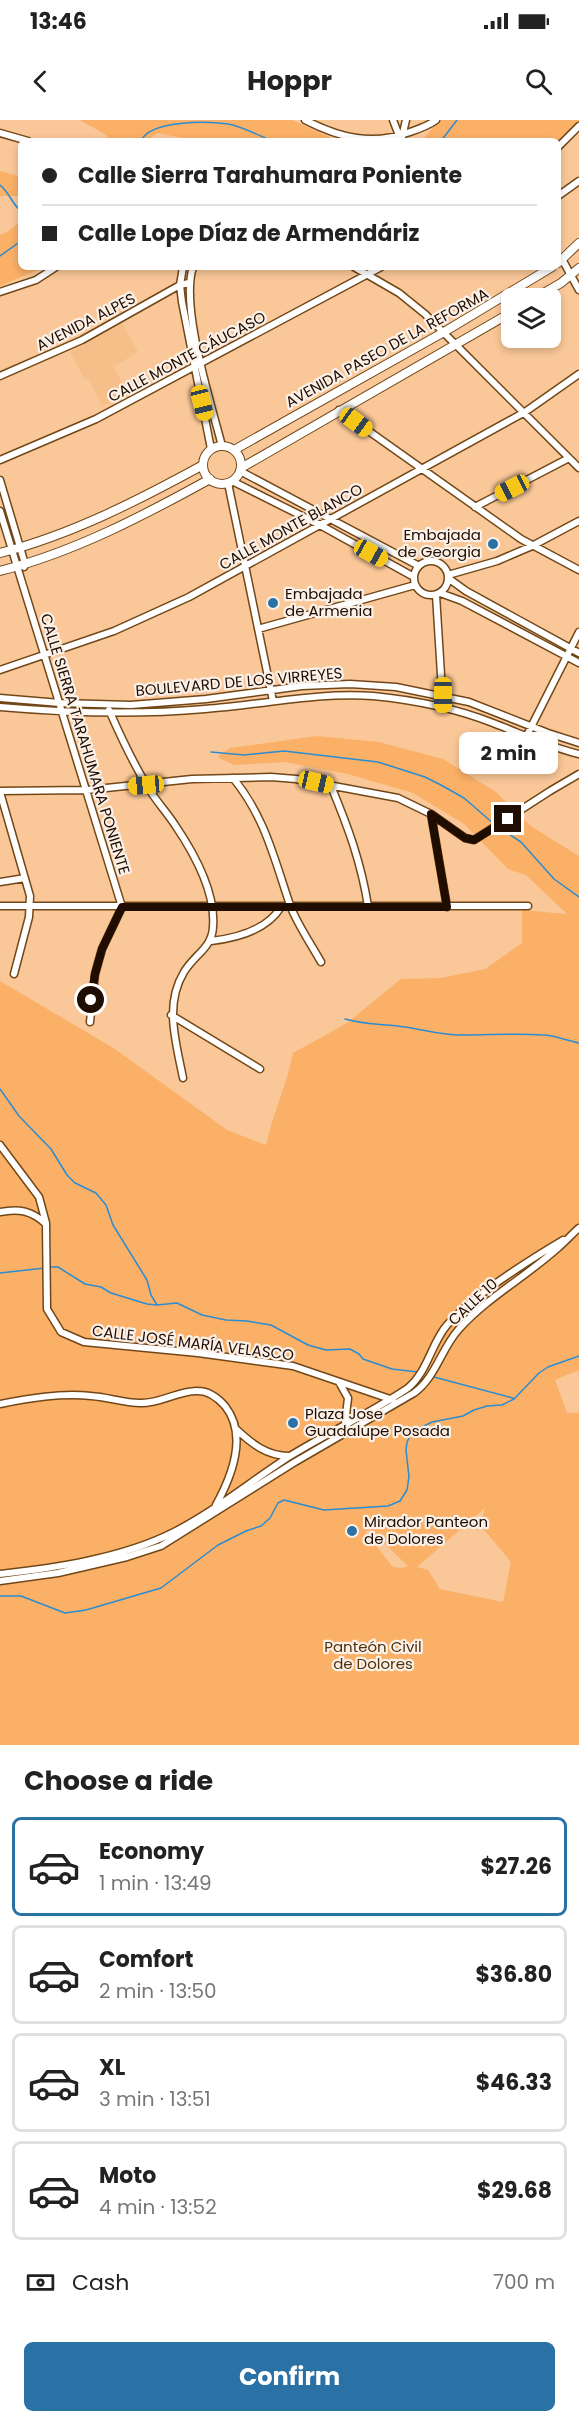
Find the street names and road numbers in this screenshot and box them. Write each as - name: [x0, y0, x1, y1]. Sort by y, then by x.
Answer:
- street label: AVENIDA PASEO DE LA REFORMA: [281, 283, 492, 412]
- street label: AVENIDA ALPES: [33, 288, 139, 356]
- street label: CALLE MONTE CÁUCASO: [104, 306, 269, 407]
- street label: CALLE MONTE BLANCO: [215, 478, 366, 575]
- street label: CALLE SIERRA TARAHUMARA PONIENTE: [36, 611, 135, 877]
- street label: BOULEVARD DE LOS VIRREYES: [135, 662, 343, 701]
- street label: CALLE 10: [443, 1273, 502, 1330]
- street label: CALLE JOSÉ MARÍA VELASCO: [91, 1320, 295, 1365]

